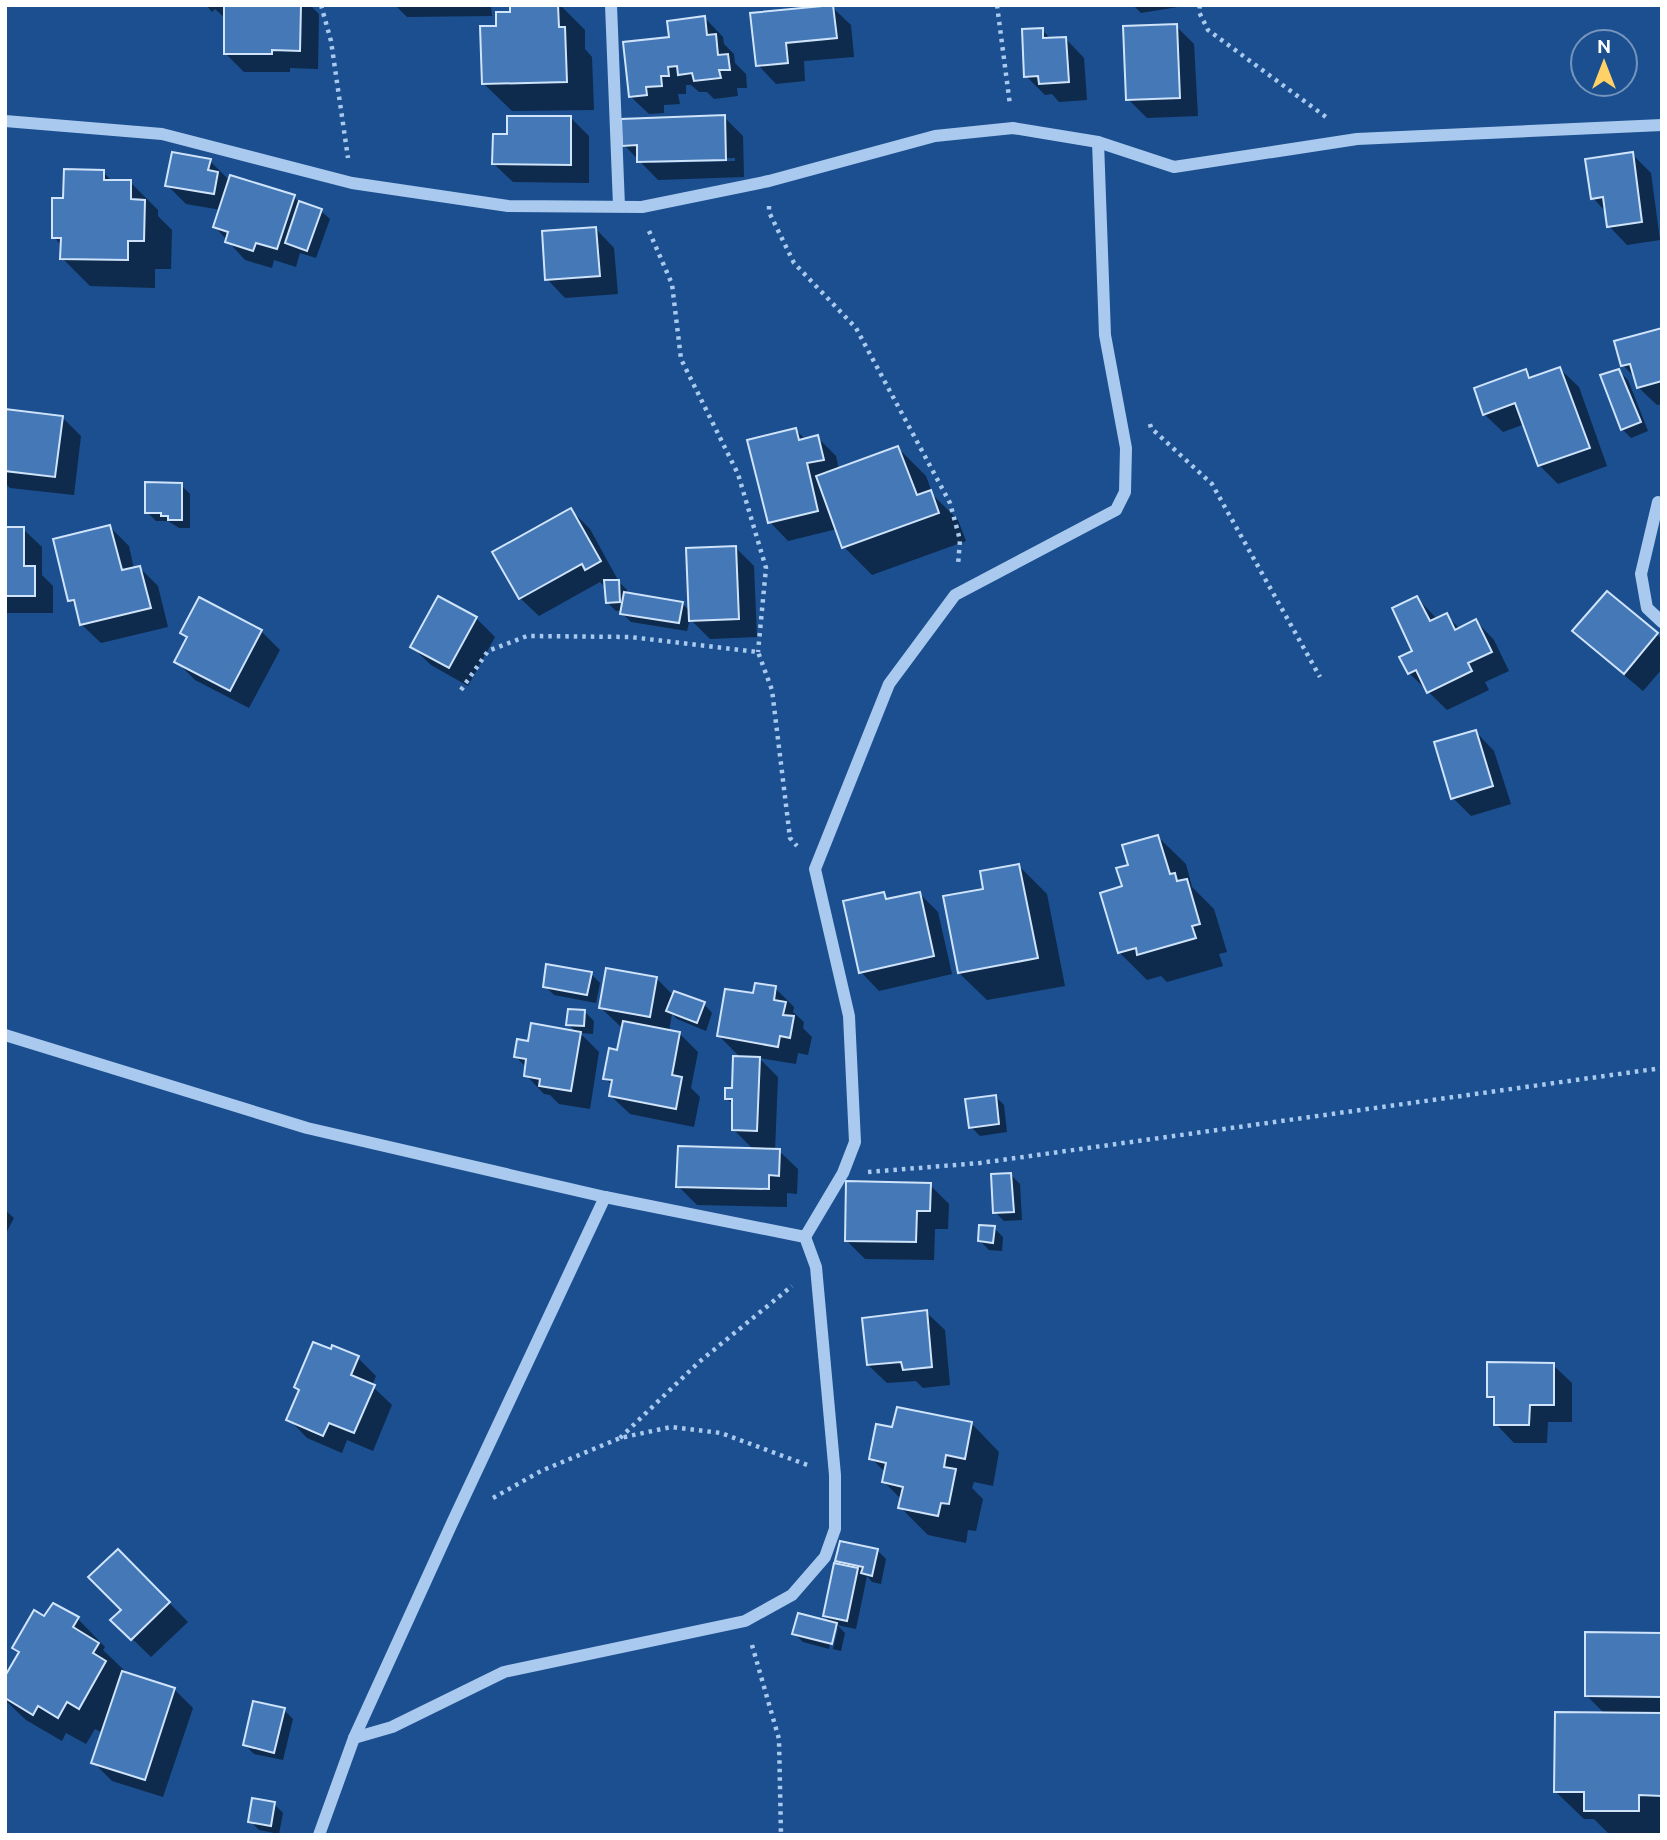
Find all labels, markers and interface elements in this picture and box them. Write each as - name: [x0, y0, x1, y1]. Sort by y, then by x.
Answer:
- north arrow: [1569, 28, 1639, 98]
- text: N: [1597, 35, 1611, 57]

